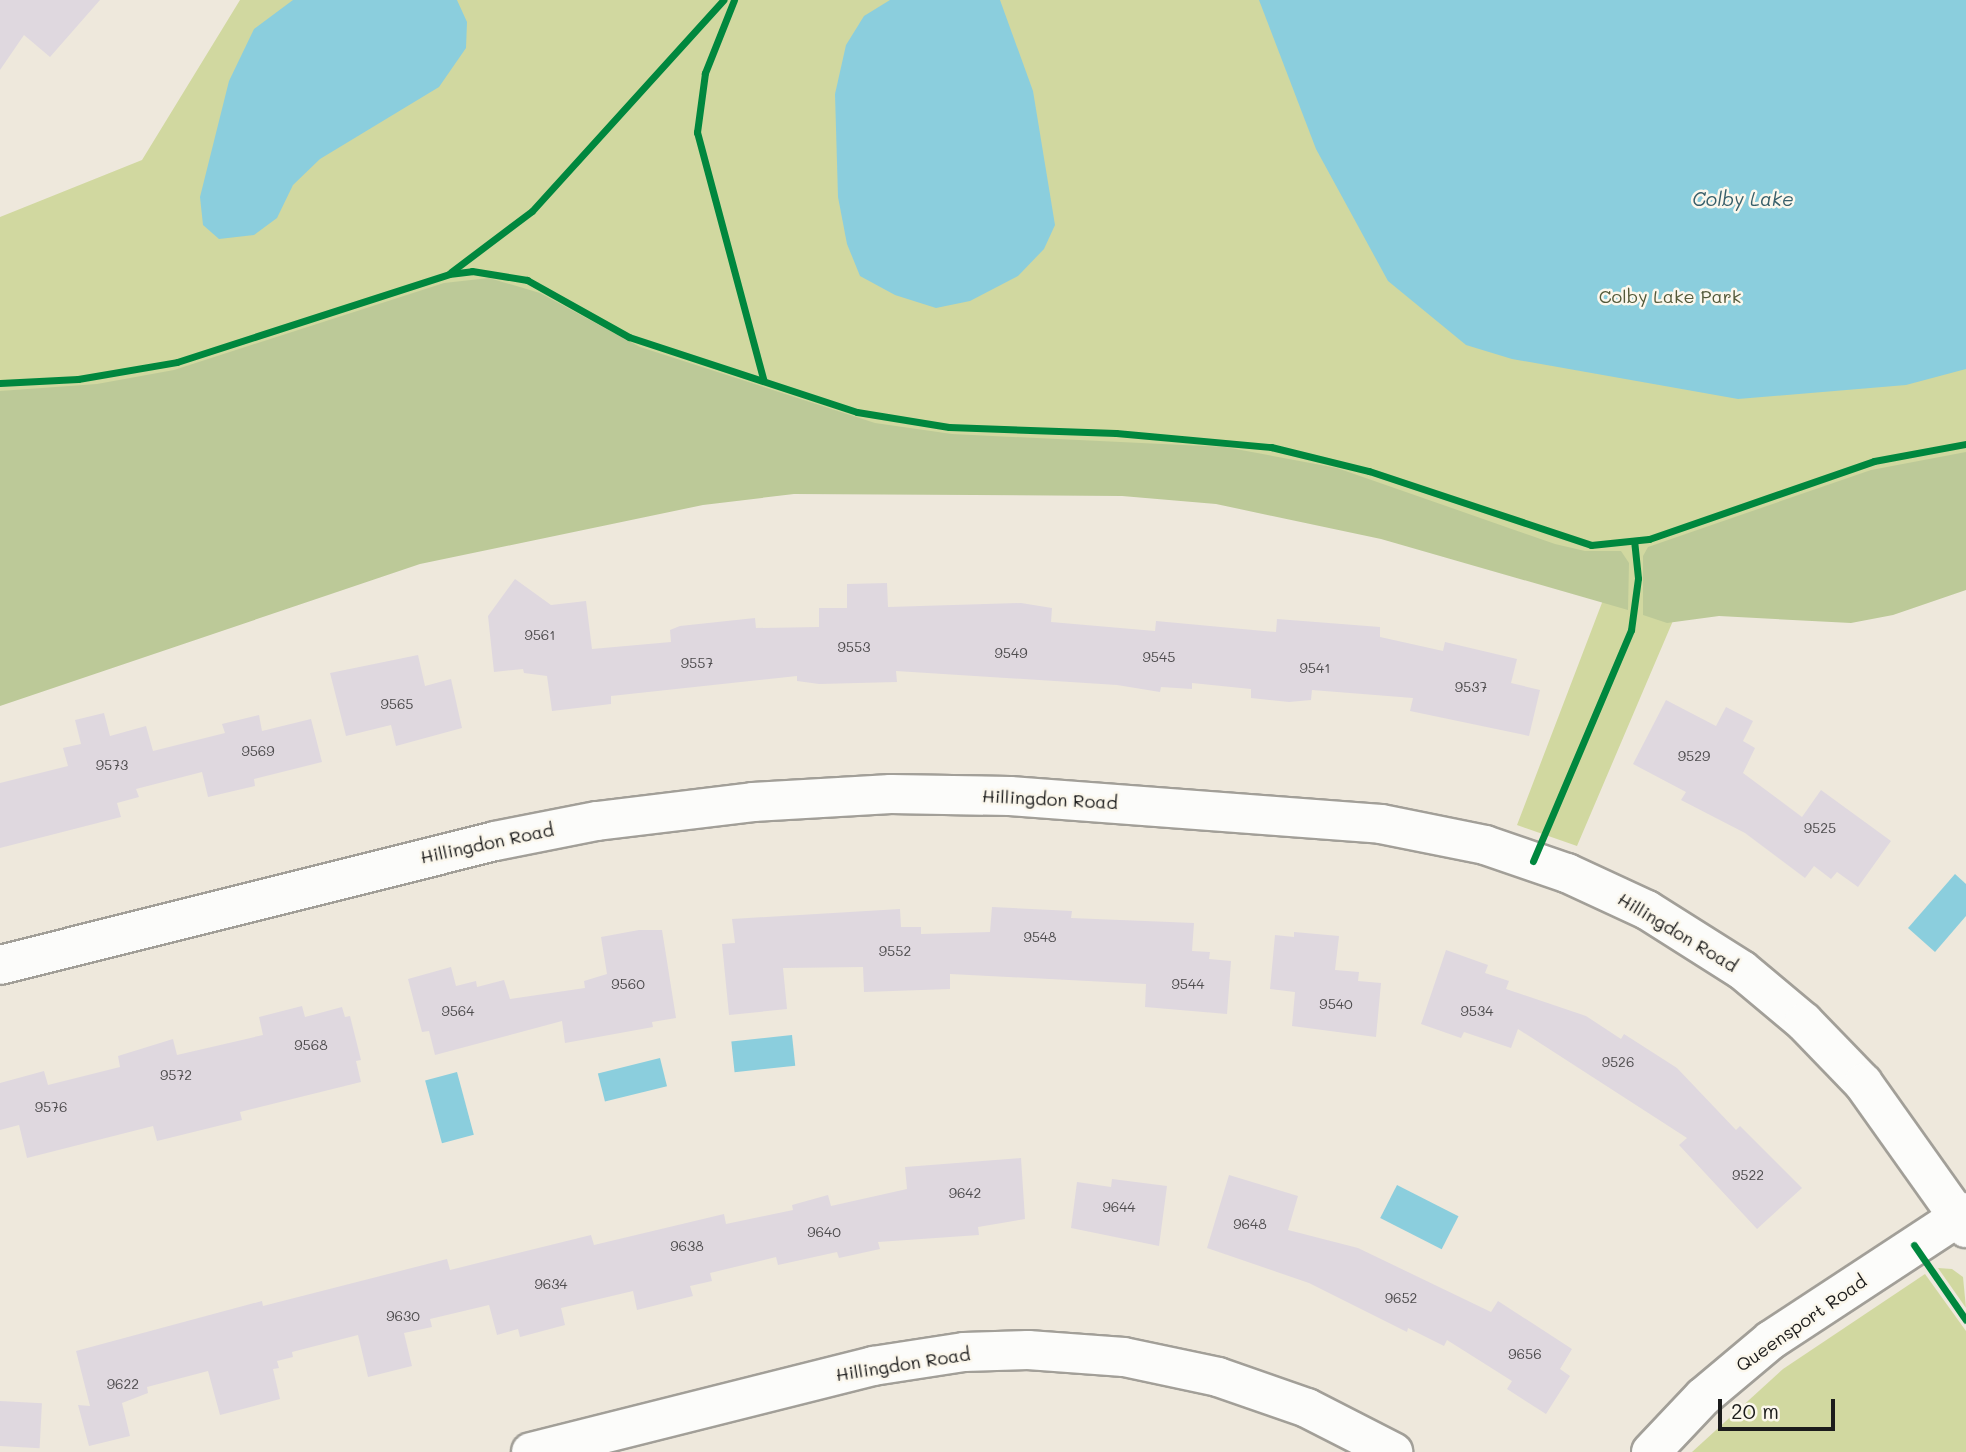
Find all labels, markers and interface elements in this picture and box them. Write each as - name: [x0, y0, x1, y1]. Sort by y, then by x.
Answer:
- water label: Colby Lake: [1692, 188, 1794, 210]
- park label: Colby Lake Park: [1599, 285, 1741, 307]
- house number: 9561: [524, 627, 556, 643]
- house number: 9553: [838, 639, 870, 655]
- house number: 9549: [995, 645, 1027, 661]
- house number: 9545: [1143, 649, 1175, 665]
- house number: 9557: [681, 655, 713, 671]
- house number: 9541: [1300, 660, 1330, 676]
- house number: 9537: [1455, 679, 1487, 695]
- house number: 9565: [380, 696, 414, 712]
- house number: 9569: [241, 743, 275, 759]
- house number: 9529: [1678, 748, 1710, 764]
- house number: 9573: [96, 757, 128, 773]
- street label: Hillingdon Road: [982, 785, 1118, 813]
- street label: Hillingdon Road: [418, 818, 556, 868]
- house number: 9525: [1804, 820, 1836, 836]
- street label: Hillingdon Road: [1614, 888, 1742, 976]
- house number: 9548: [1023, 929, 1057, 945]
- house number: 9552: [879, 943, 911, 959]
- house number: 9560: [611, 976, 645, 992]
- house number: 9544: [1172, 976, 1204, 992]
- house number: 9540: [1319, 996, 1353, 1012]
- house number: 9564: [441, 1003, 475, 1019]
- house number: 9534: [1461, 1003, 1493, 1019]
- house number: 9568: [294, 1037, 328, 1053]
- house number: 9526: [1602, 1054, 1634, 1070]
- house number: 9572: [160, 1067, 192, 1083]
- house number: 9576: [35, 1099, 67, 1115]
- house number: 9522: [1732, 1167, 1764, 1183]
- house number: 9642: [949, 1185, 981, 1201]
- house number: 9644: [1102, 1199, 1136, 1215]
- house number: 9648: [1233, 1216, 1267, 1232]
- house number: 9640: [807, 1224, 841, 1240]
- house number: 9638: [670, 1238, 704, 1254]
- street label: Queensport Road: [1732, 1270, 1870, 1376]
- house number: 9634: [534, 1276, 568, 1292]
- house number: 9652: [1385, 1290, 1417, 1306]
- house number: 9630: [386, 1308, 420, 1324]
- street label: Hillingdon Road: [834, 1343, 972, 1385]
- house number: 9656: [1508, 1346, 1542, 1362]
- house number: 9622: [107, 1376, 139, 1392]
- scale bar: [1721, 1386, 1838, 1430]
- text: 20 m: [1731, 1397, 1779, 1424]

